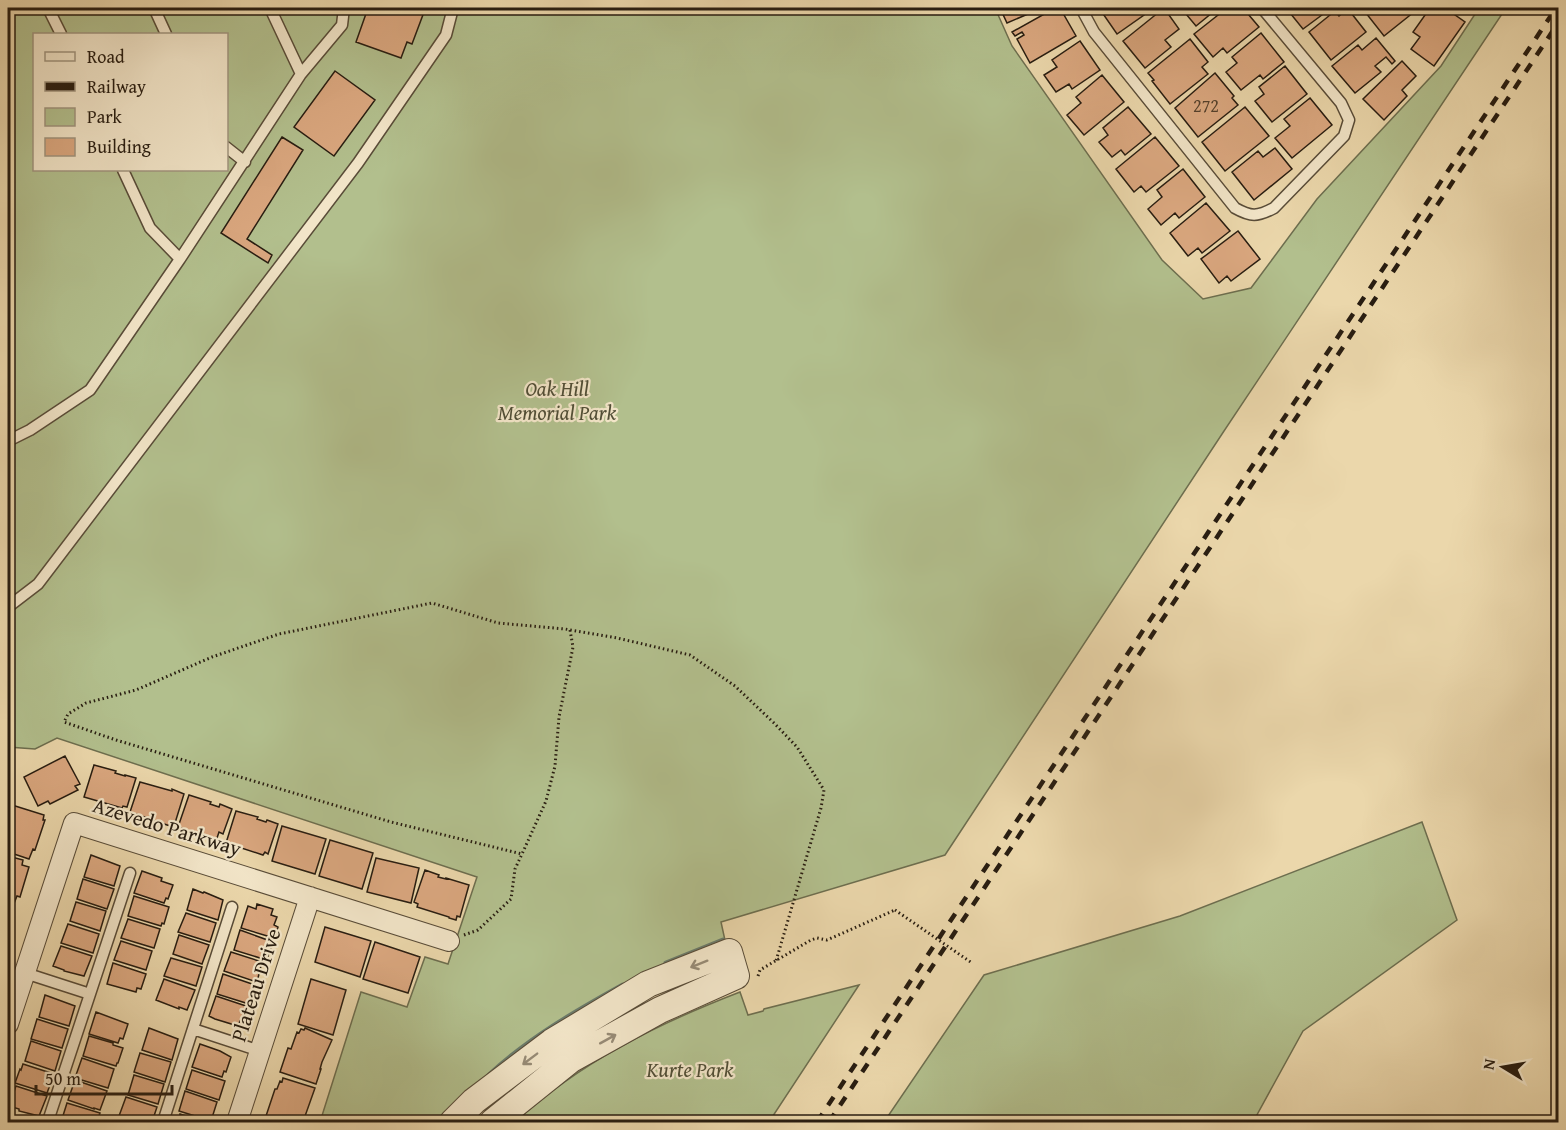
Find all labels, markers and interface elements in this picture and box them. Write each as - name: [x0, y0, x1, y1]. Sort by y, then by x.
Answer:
- legend: [33, 33, 228, 171]
- text: Road: [87, 43, 125, 70]
- text: Railway: [87, 73, 146, 100]
- house number: 272: [1193, 92, 1219, 119]
- text: Park: [87, 103, 123, 130]
- text: Building: [87, 133, 151, 160]
- park label: Oak Hill Memorial Park: [498, 373, 617, 428]
- street label: Azevedo Parkway: [89, 789, 246, 864]
- street label: Plateau Drive: [223, 924, 288, 1045]
- one-way arrow: [690, 959, 709, 970]
- one-way arrow: [599, 1033, 616, 1045]
- north arrow: [1473, 1037, 1533, 1097]
- one-way arrow: [522, 1053, 538, 1065]
- park label: Kurte Park: [646, 1054, 734, 1085]
- text: N: [1475, 1056, 1501, 1072]
- scale bar: [36, 1058, 172, 1096]
- text: 50 m: [45, 1065, 81, 1092]

